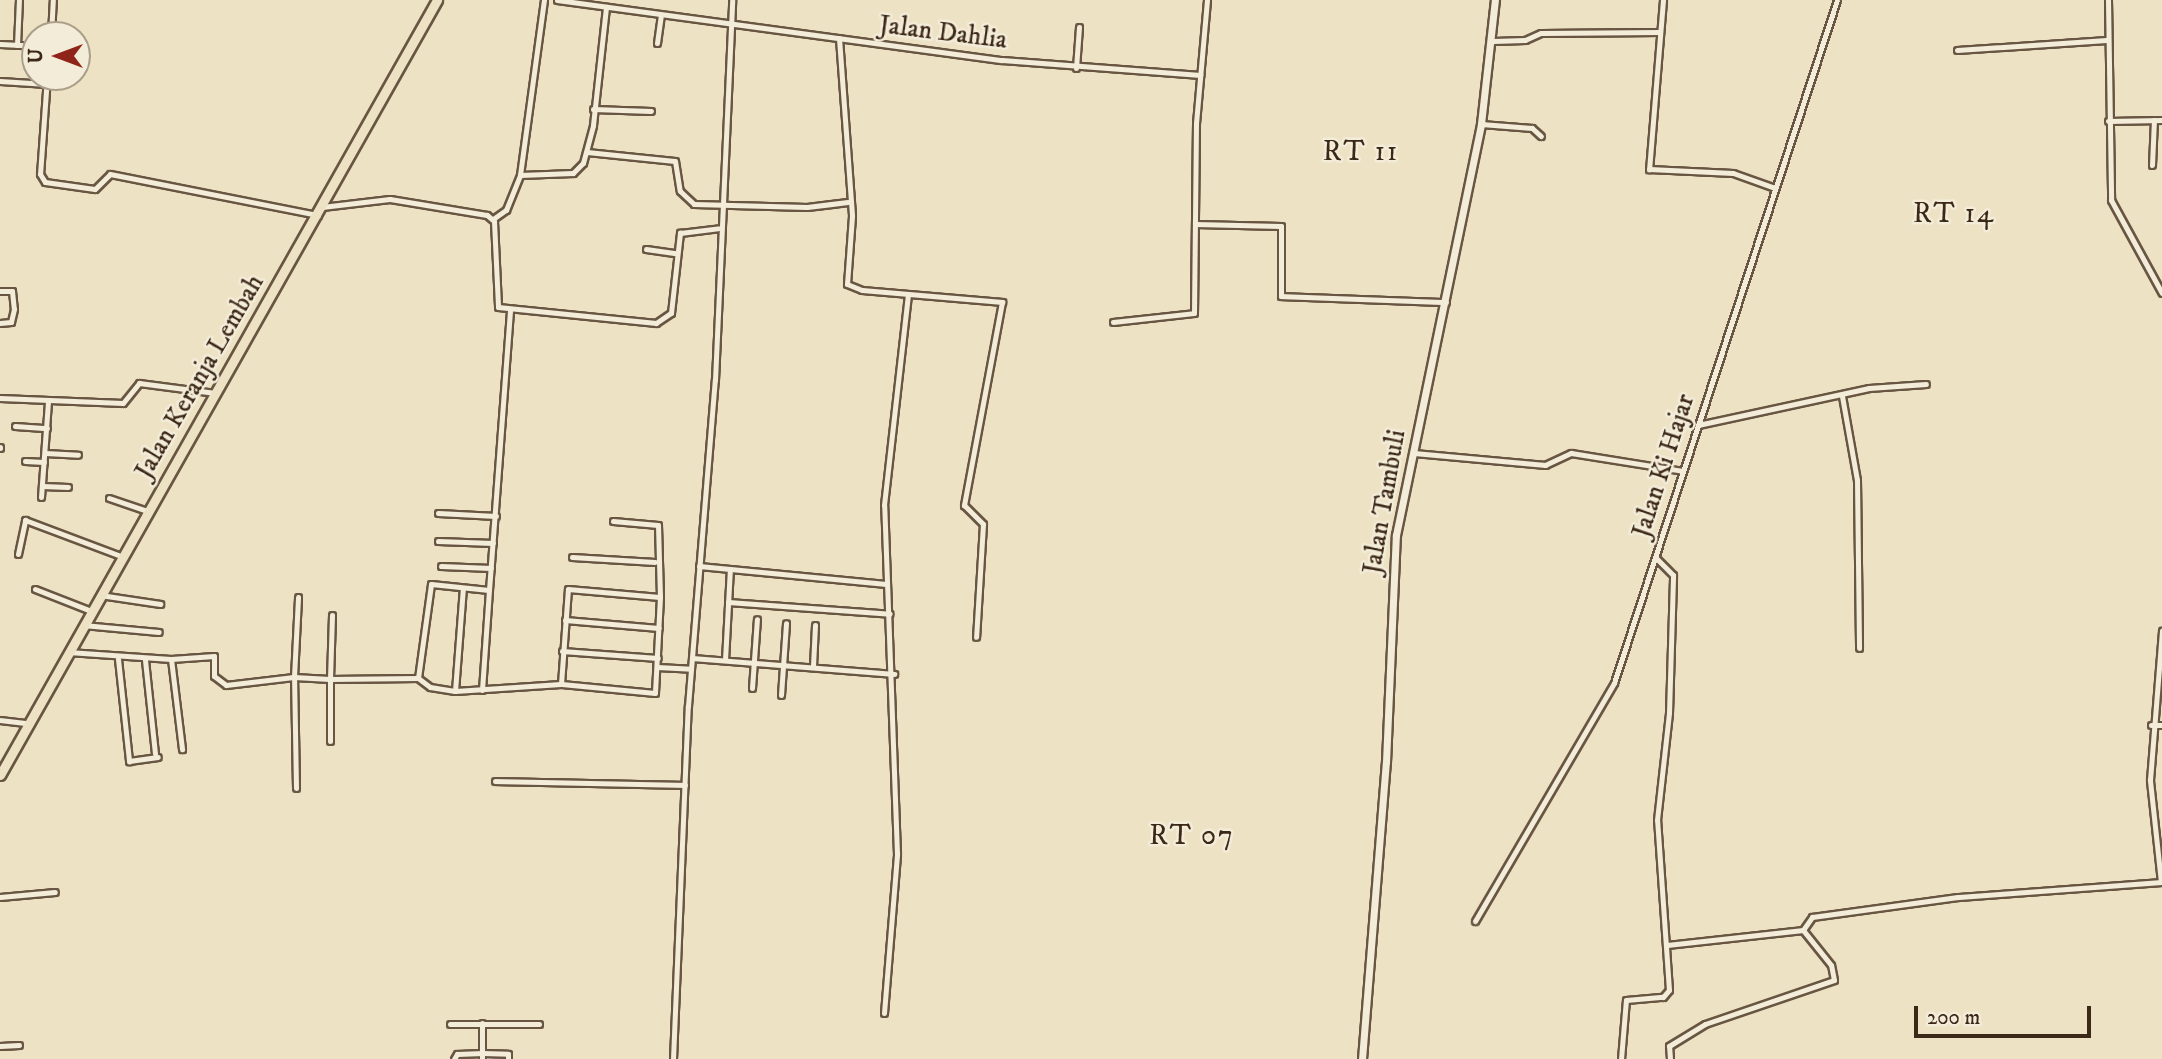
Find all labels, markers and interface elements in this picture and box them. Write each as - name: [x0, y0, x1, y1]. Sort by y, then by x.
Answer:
- street label: Jalan Dahlia: [877, 10, 1009, 56]
- north arrow: [21, 21, 91, 91]
- text: U: [25, 49, 48, 63]
- district label: RT 11: [1323, 135, 1399, 169]
- district label: RT 14: [1914, 197, 1994, 231]
- street label: Jalan Keranja Lembah: [129, 269, 271, 485]
- street label: Jalan Ki Hajar: [1626, 390, 1702, 542]
- street label: Jalan Tambuli: [1357, 427, 1413, 577]
- district label: RT 07: [1150, 819, 1234, 853]
- scale bar: [1917, 992, 2094, 1036]
- text: 200 m: [1927, 1005, 1980, 1031]

